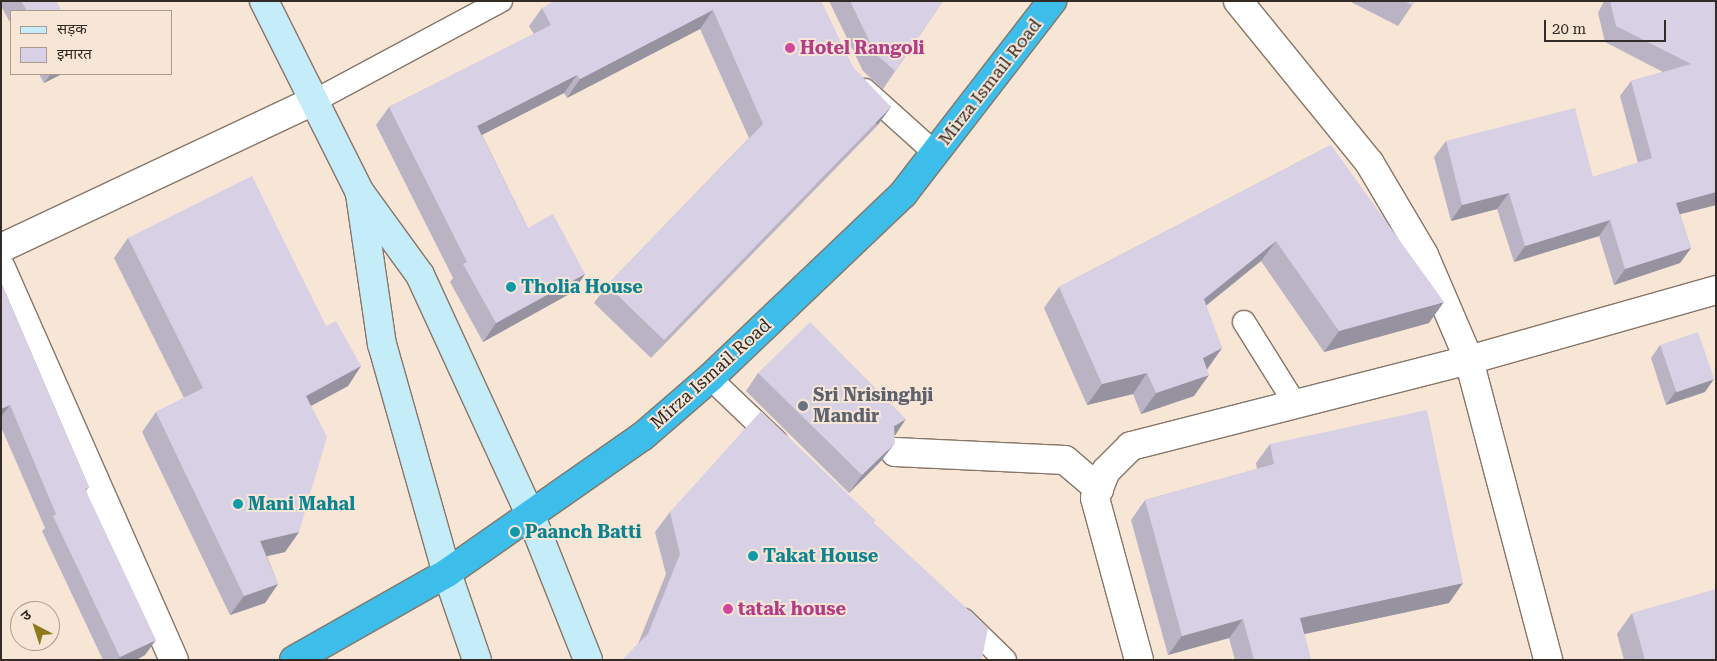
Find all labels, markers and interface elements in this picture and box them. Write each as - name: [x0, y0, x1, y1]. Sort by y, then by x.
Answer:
- legend: [10, 10, 172, 75]
- scale bar: [1547, 10, 1670, 42]
- street label: Mirza Ismail Road: [934, 14, 1046, 150]
- text: सड़क: [57, 20, 87, 38]
- text: 20 m: [1552, 20, 1586, 38]
- place label: Hotel Rangoli: [800, 37, 925, 59]
- marker: Hotel Rangoli: [784, 42, 796, 54]
- text: इमारत: [57, 45, 92, 63]
- place label: Tholia House: [521, 276, 643, 298]
- marker: Tholia House: [505, 281, 517, 293]
- street label: Mirza Ismail Road: [646, 314, 776, 434]
- place label: Sri Nrisinghji Mandir: [813, 385, 933, 428]
- marker: Sri Nrisinghji Mandir: [797, 400, 809, 412]
- place label: Mani Mahal: [248, 493, 355, 515]
- marker: Mani Mahal: [232, 498, 244, 510]
- place label: Paanch Batti: [525, 521, 641, 543]
- marker: Paanch Batti: [509, 526, 521, 538]
- place label: Takat House: [763, 545, 878, 567]
- marker: Takat House: [747, 550, 759, 562]
- place label: tatak house: [738, 598, 846, 620]
- north arrow: [10, 601, 60, 651]
- marker: tatak house: [722, 603, 734, 615]
- text: उ: [18, 607, 34, 624]

